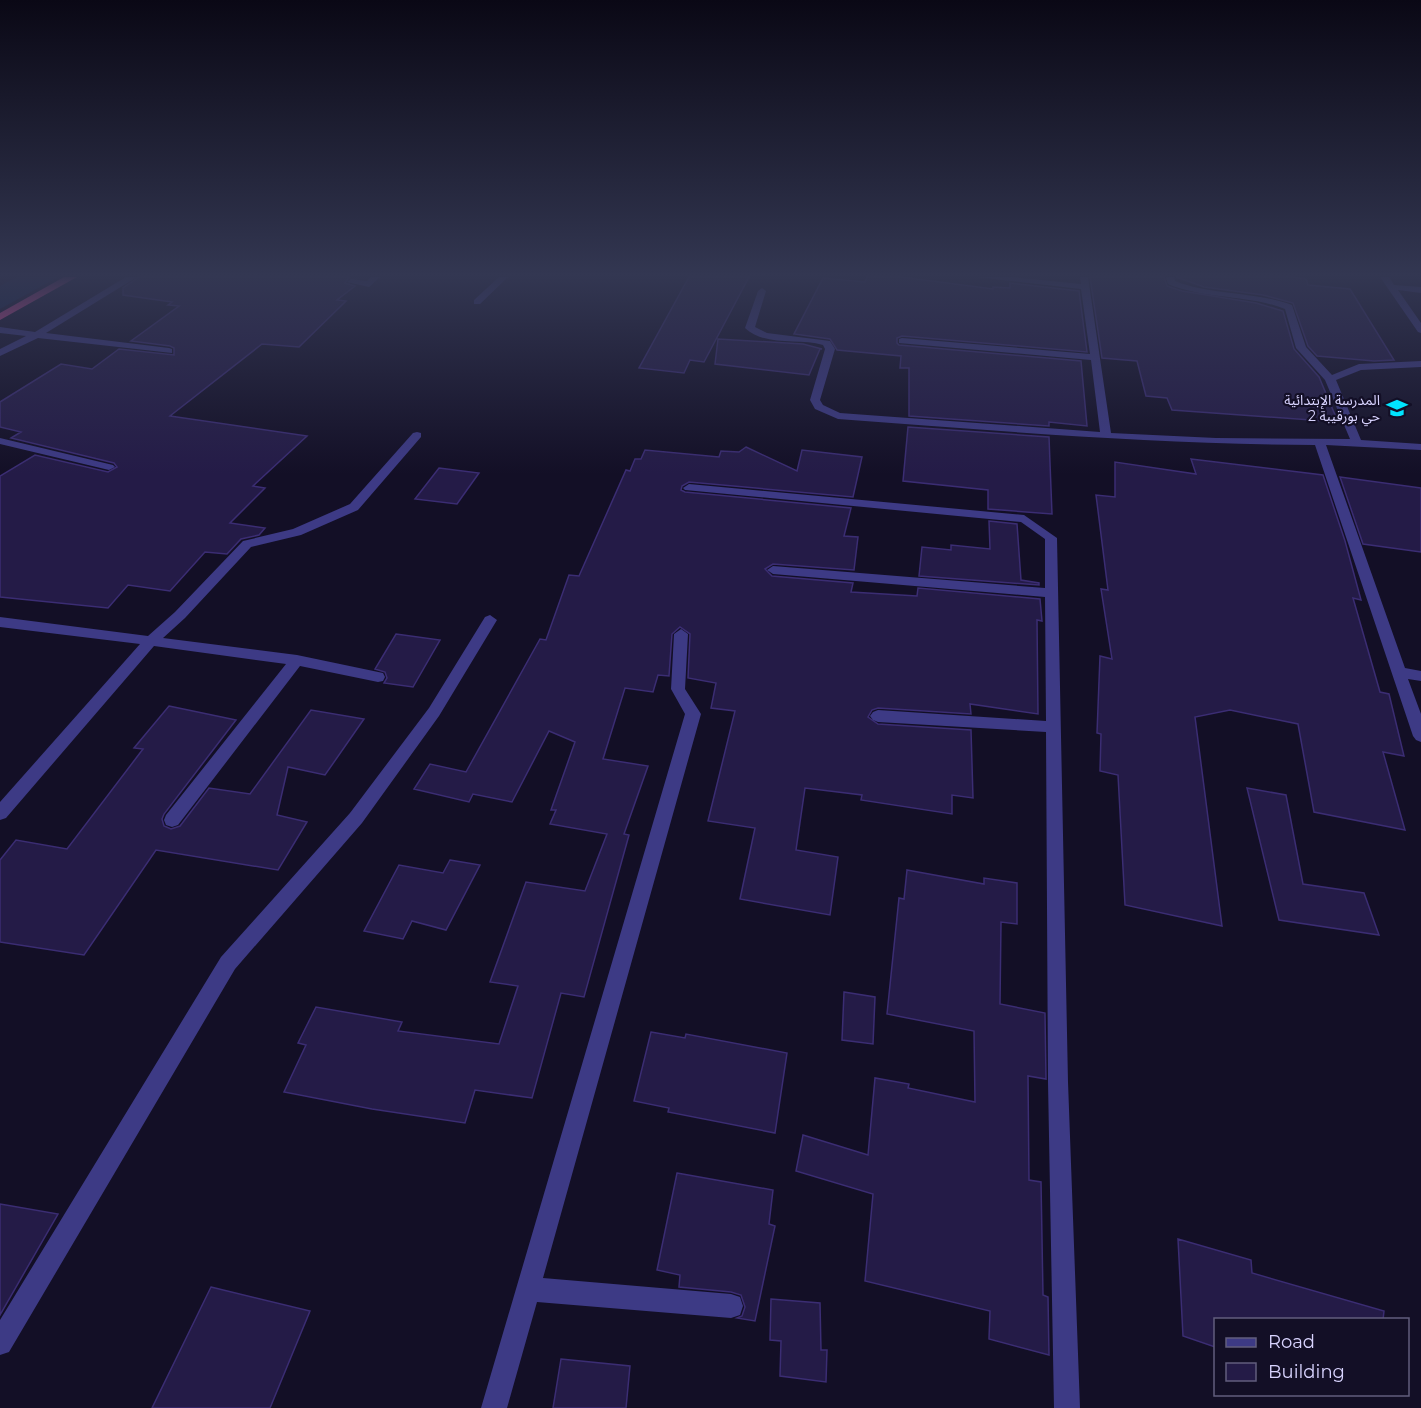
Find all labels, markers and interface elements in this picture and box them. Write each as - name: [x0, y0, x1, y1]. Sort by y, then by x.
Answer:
- place label: المدرسة الإبتدائية حي بورقيبة 2: [1284, 391, 1380, 427]
- school or university icon: المدرسة الإبتدائية حي بورقيبة 2: [1385, 396, 1409, 420]
- legend: [1214, 1318, 1409, 1396]
- text: Road: [1268, 1331, 1315, 1353]
- text: Building: [1268, 1361, 1345, 1383]

